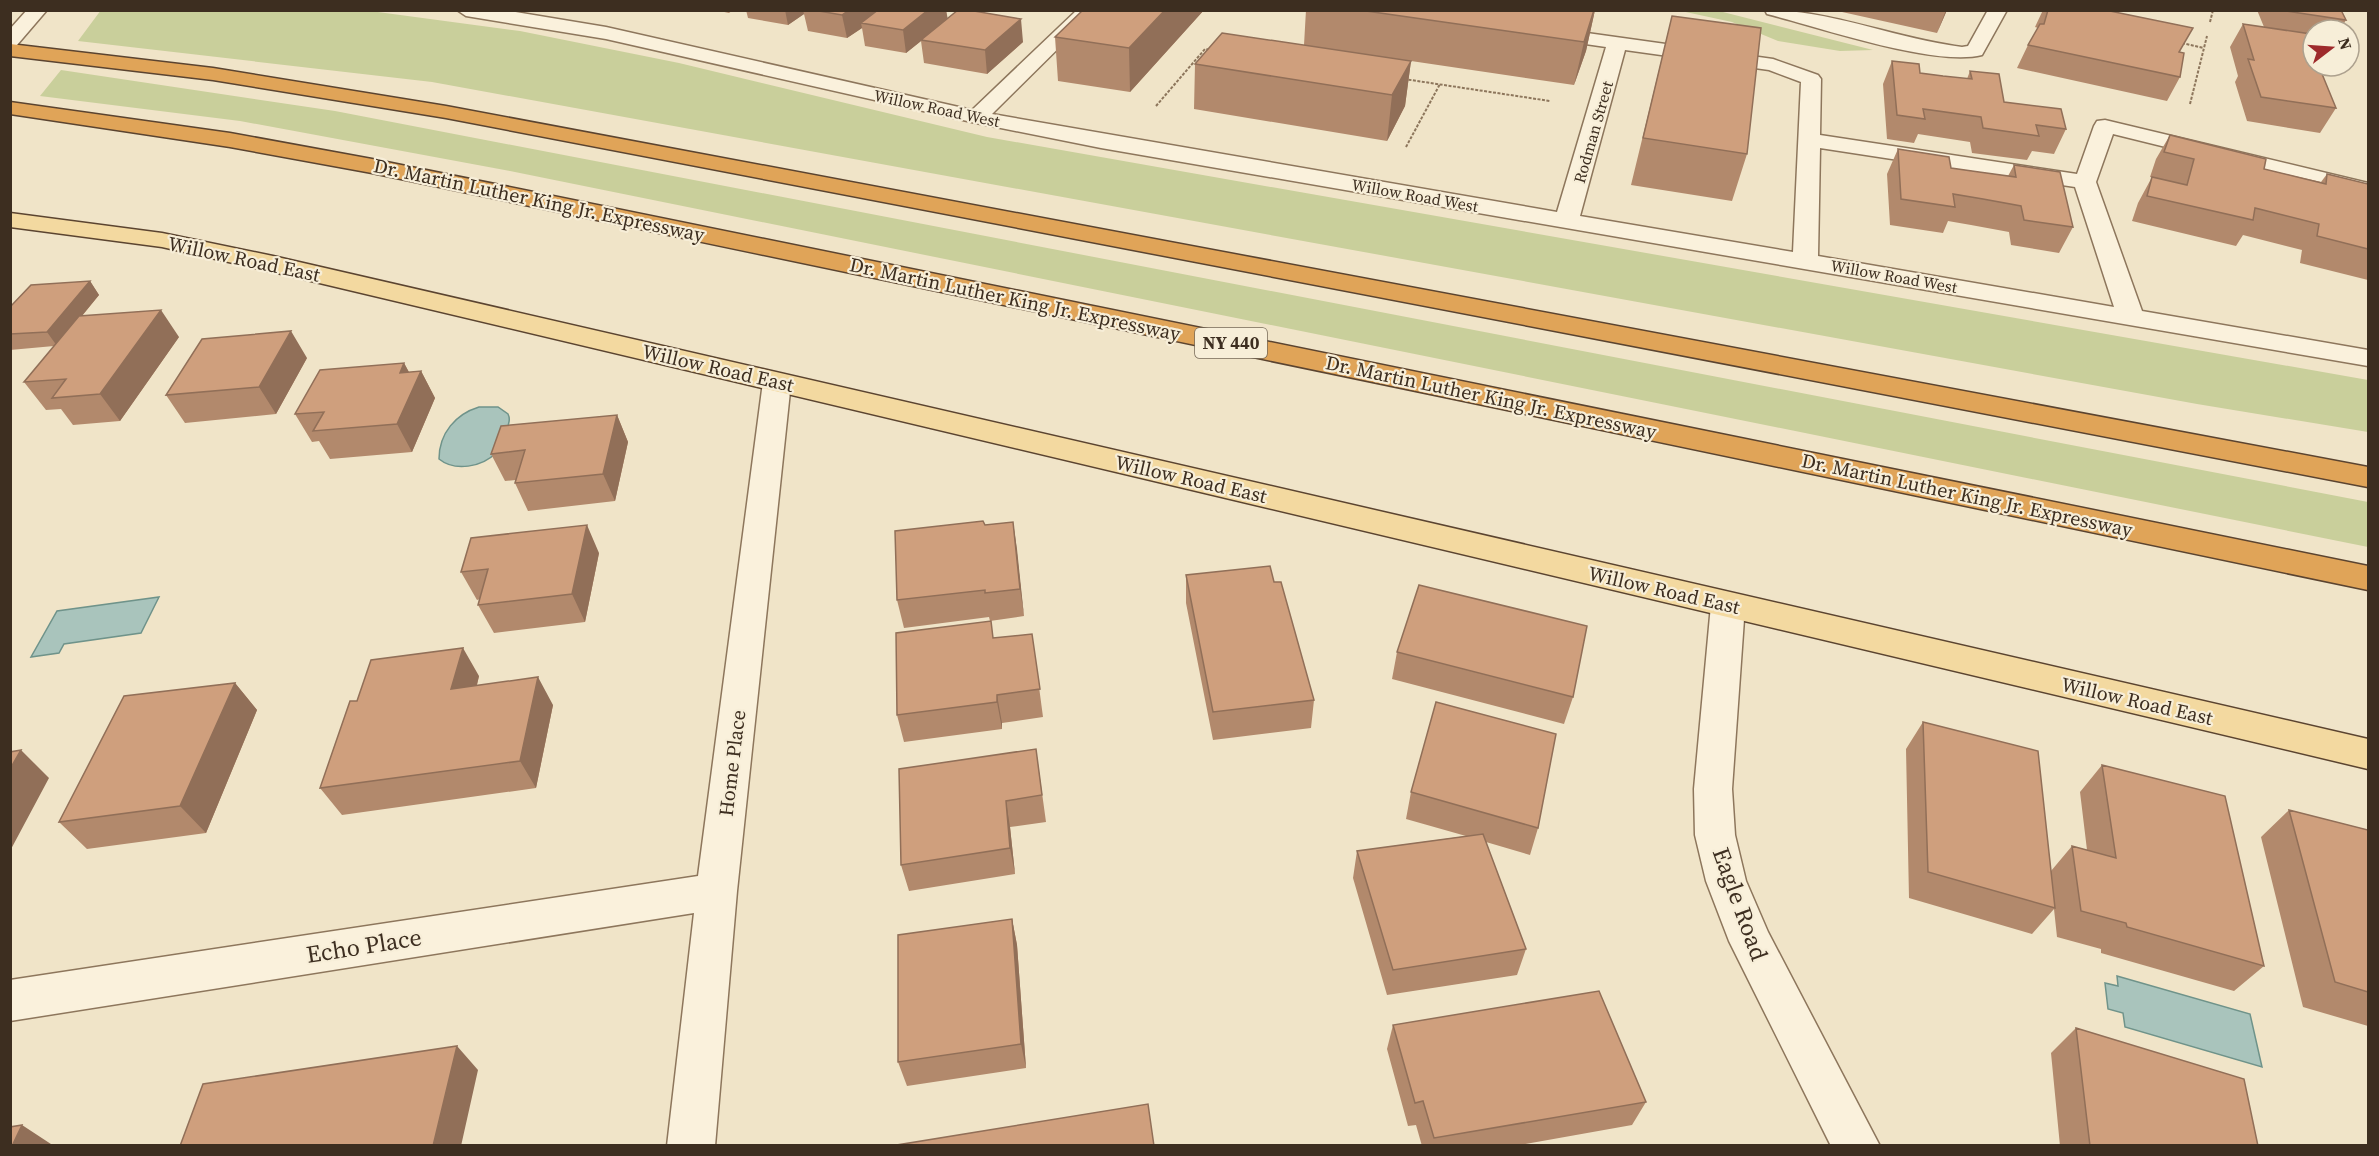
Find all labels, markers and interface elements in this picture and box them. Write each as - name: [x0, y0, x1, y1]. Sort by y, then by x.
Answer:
- north arrow: [2301, 18, 2361, 78]
- text: N: [2333, 35, 2358, 53]
- street label: Rodman Street: [1568, 78, 1618, 186]
- street label: Willow Road West: [872, 84, 1003, 132]
- street label: Dr. Martin Luther King Jr. Expressway: [371, 151, 708, 249]
- street label: Willow Road West: [1350, 173, 1481, 217]
- street label: Willow Road East: [165, 229, 323, 289]
- street label: Dr. Martin Luther King Jr. Expressway: [847, 250, 1184, 348]
- street label: Willow Road West: [1829, 254, 1960, 298]
- road number: NY 440: [1195, 328, 1267, 358]
- street label: Willow Road East: [639, 337, 797, 399]
- street label: Dr. Martin Luther King Jr. Expressway: [1323, 348, 1660, 446]
- street label: Dr. Martin Luther King Jr. Expressway: [1799, 446, 2136, 544]
- street label: Willow Road East: [1112, 448, 1270, 510]
- street label: Willow Road East: [1585, 559, 1743, 621]
- street label: Willow Road East: [2058, 670, 2216, 732]
- street label: Home Place: [712, 708, 752, 818]
- street label: Eagle Road: [1705, 843, 1776, 965]
- street label: Echo Place: [304, 920, 424, 971]

